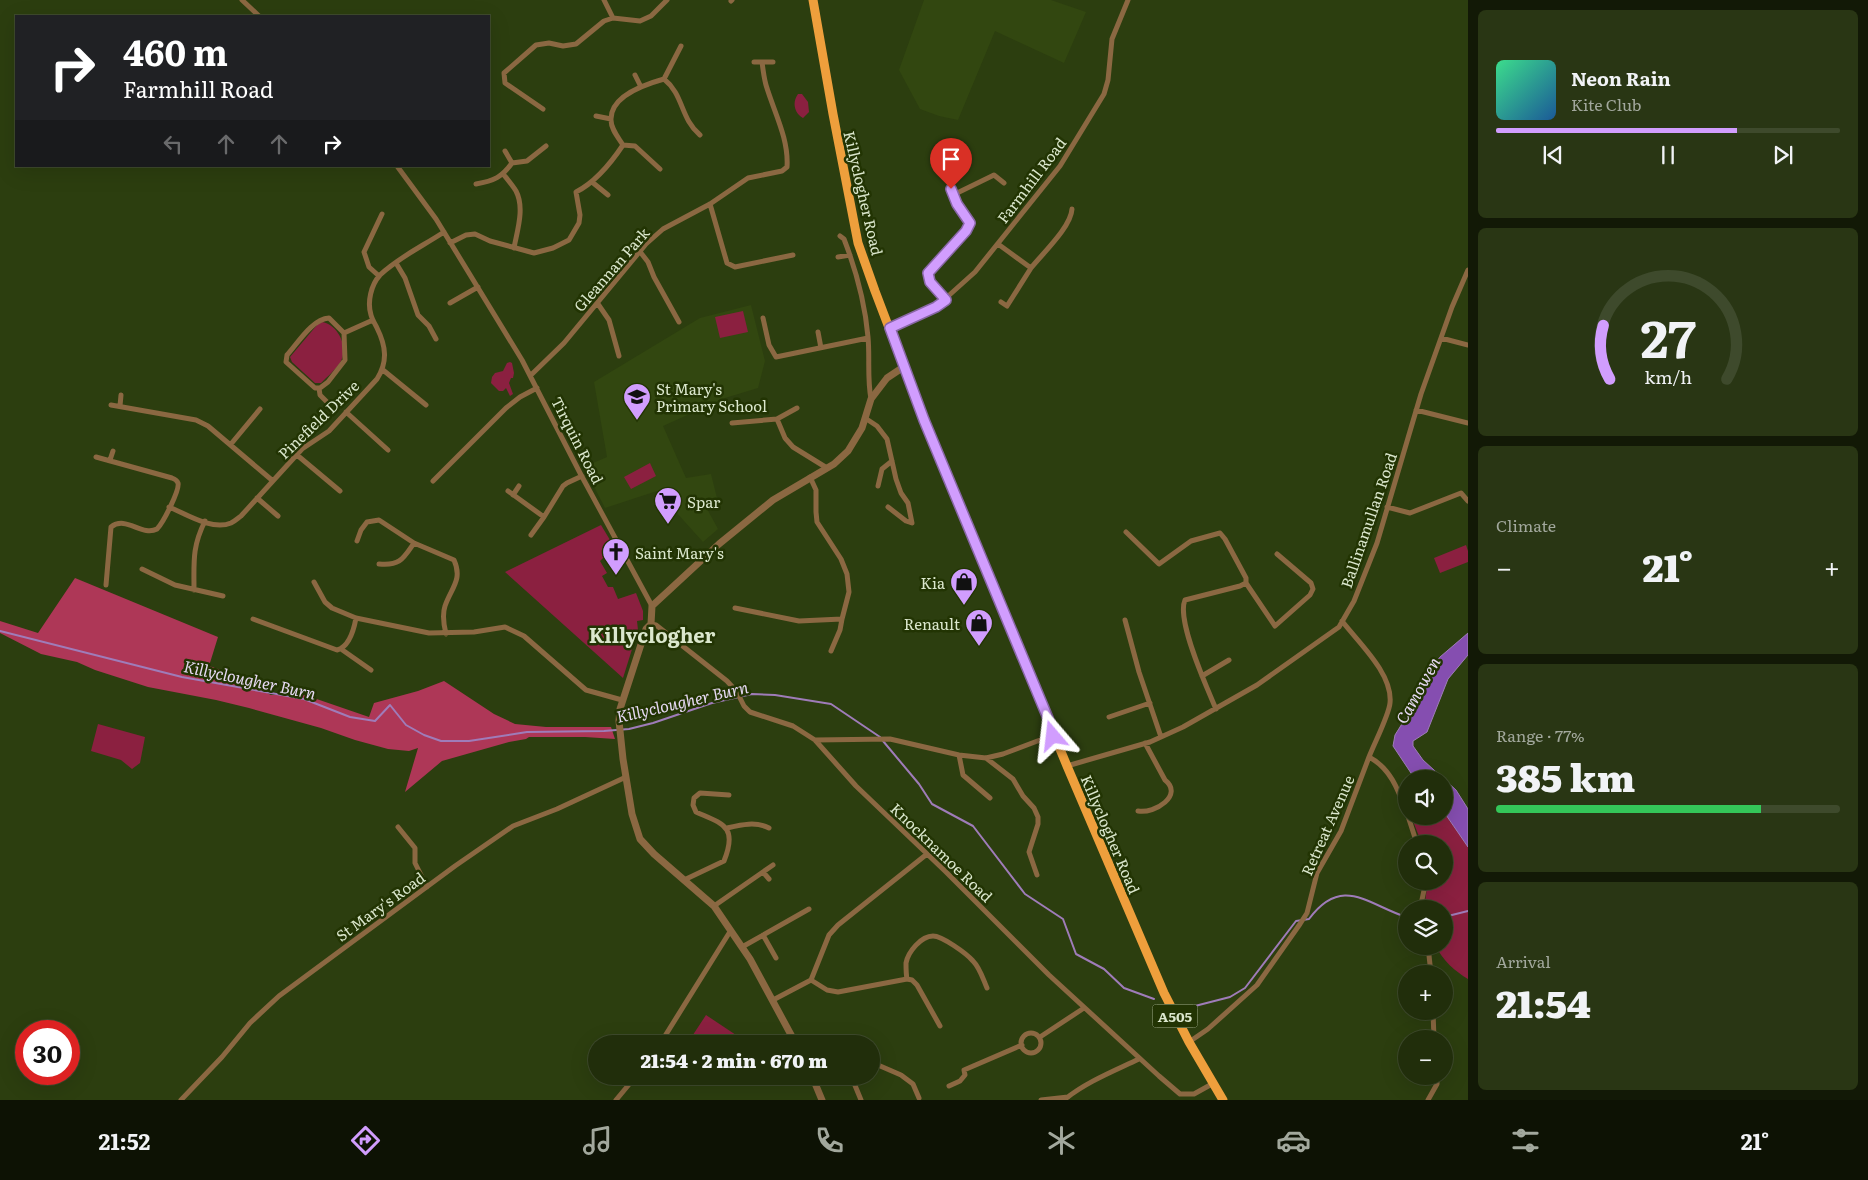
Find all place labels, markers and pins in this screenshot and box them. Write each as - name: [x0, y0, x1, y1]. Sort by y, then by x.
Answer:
- pin: [930, 138, 972, 189]
- place label: St Mary's Primary School: [656, 377, 767, 417]
- school or university icon: St Mary's Primary School: [622, 382, 652, 421]
- supermarket icon: Spar: [653, 486, 683, 525]
- place label: Spar: [687, 490, 720, 513]
- church icon: Saint Mary's: [601, 537, 631, 576]
- place label: Saint Mary's: [635, 541, 724, 564]
- shop icon: Kia: [949, 567, 979, 606]
- place label: Kia: [921, 571, 946, 594]
- shop icon: Renault: [964, 608, 994, 647]
- place label: Renault: [904, 612, 960, 635]

